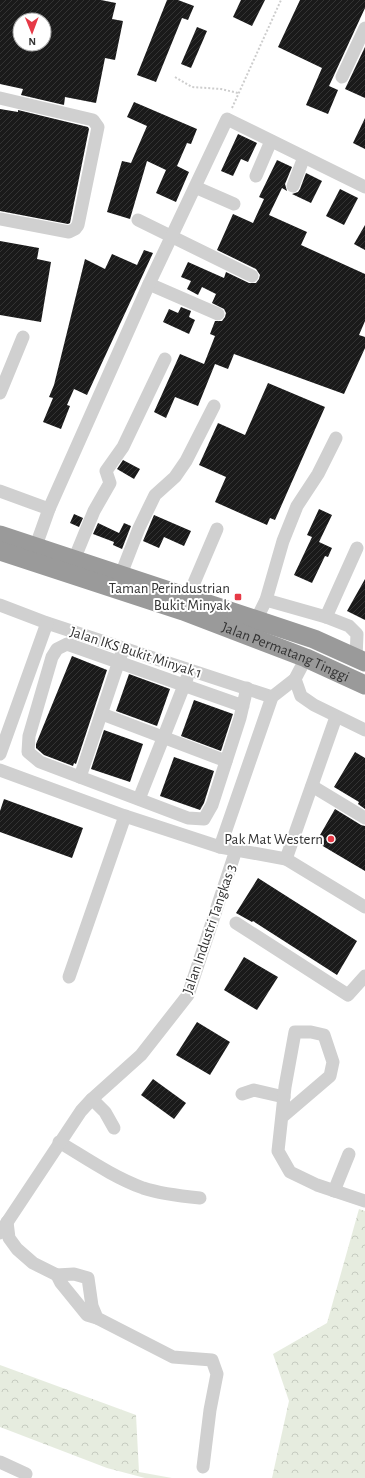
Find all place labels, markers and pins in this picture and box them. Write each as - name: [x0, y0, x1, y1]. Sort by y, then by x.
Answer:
- place label: Taman Perindustrian Bukit Minyak: [109, 581, 230, 613]
- marker: Taman Perindustrian Bukit Minyak: [233, 592, 243, 602]
- place label: Pak Mat Western: [224, 832, 323, 847]
- marker: Pak Mat Western: [326, 834, 336, 844]

